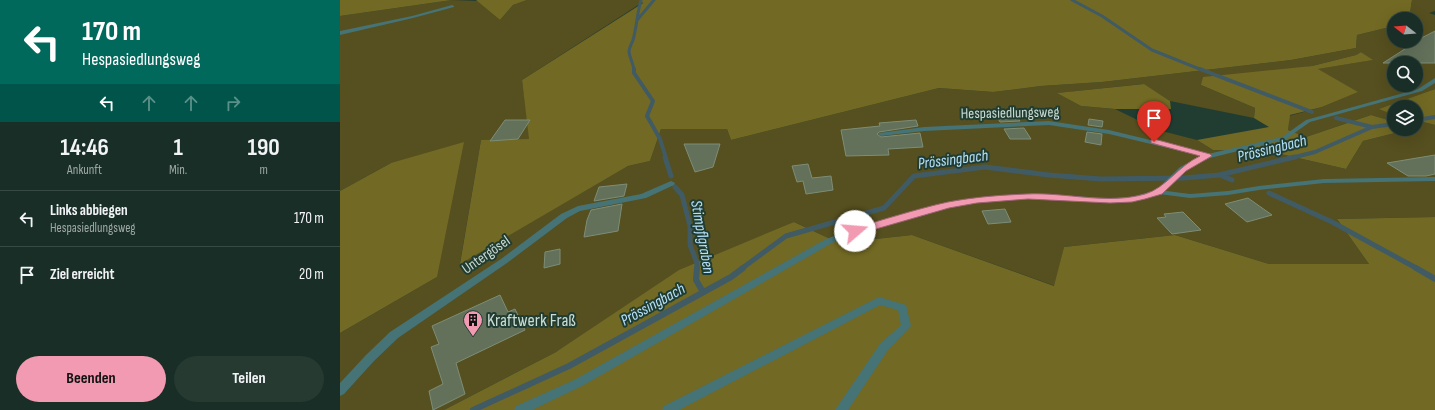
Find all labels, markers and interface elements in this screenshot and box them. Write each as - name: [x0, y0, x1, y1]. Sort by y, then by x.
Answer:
- north arrow: [1387, 12, 1423, 48]
- map controls: [1387, 12, 1423, 136]
- text: 170 m: [82, 15, 141, 48]
- icon: left: [16, 16, 68, 68]
- text: Hespasiedlungsweg: [82, 49, 200, 70]
- button: search: [1387, 56, 1423, 92]
- icon: left: [96, 92, 118, 114]
- icon: ahead: [138, 92, 160, 114]
- icon: ahead: [180, 92, 202, 114]
- icon: right: [222, 92, 244, 114]
- button: layers: [1387, 100, 1423, 136]
- pin: [1137, 101, 1171, 142]
- street label: Hespasiedlungsweg: [960, 103, 1060, 123]
- icon: arrive: [1143, 107, 1165, 129]
- water label: Prössingbach: [1235, 131, 1309, 167]
- text: 14:46: [60, 133, 109, 162]
- text: 1: [173, 133, 183, 162]
- text: 190: [248, 133, 280, 162]
- water label: Prössingbach: [917, 146, 989, 174]
- text: Ankunft: [67, 162, 102, 178]
- text: Min.: [169, 162, 187, 178]
- text: m: [259, 162, 268, 178]
- water label: Stimpflgraben: [686, 199, 718, 276]
- text: Links abbiegen: [50, 201, 128, 220]
- icon: left: [16, 208, 38, 230]
- text: 170 m: [294, 209, 324, 228]
- position arrow: [834, 210, 876, 252]
- text: Hespasiedlungsweg: [50, 220, 136, 236]
- street label: Untergösel: [458, 232, 514, 278]
- icon: arrive: [16, 264, 38, 286]
- text: Ziel erreicht: [50, 265, 114, 284]
- text: 20 m: [299, 265, 324, 284]
- water label: Prössingbach: [618, 279, 689, 330]
- building icon: Kraftwerk Fraß: [462, 309, 484, 337]
- place label: Kraftwerk Fraß: [487, 310, 576, 331]
- button: Beenden: [16, 356, 166, 402]
- button: Teilen: [174, 356, 324, 402]

